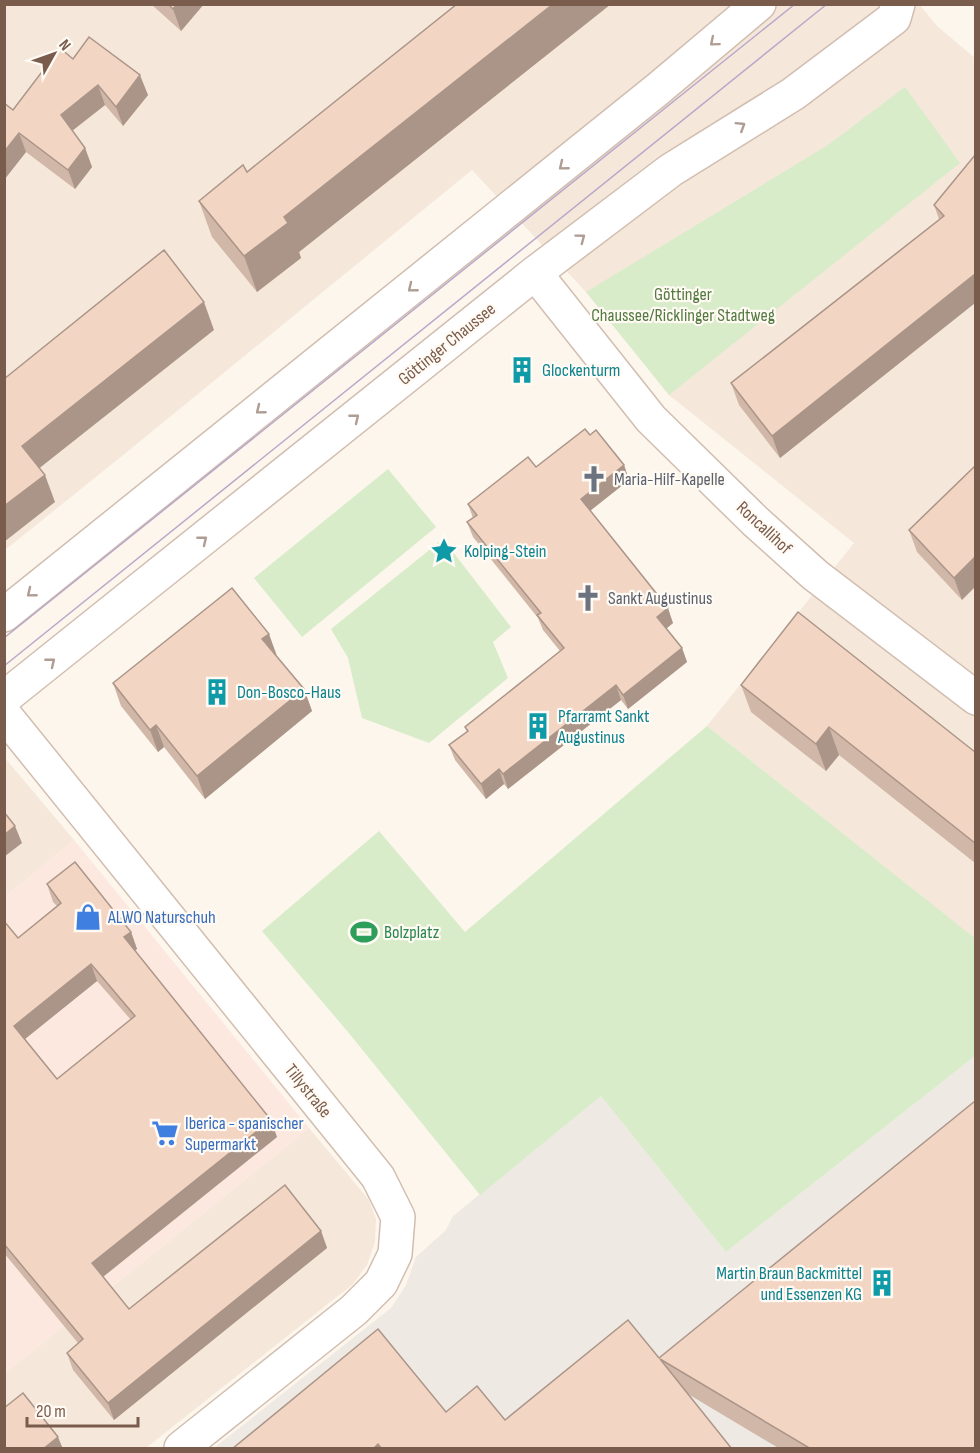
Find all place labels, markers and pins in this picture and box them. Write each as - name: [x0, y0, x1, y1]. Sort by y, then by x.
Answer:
- building icon: Glockenturm: [507, 355, 537, 385]
- place label: Glockenturm: [542, 360, 620, 381]
- church icon: Maria-Hilf-Kapelle: [579, 464, 609, 494]
- place label: Maria-Hilf-Kapelle: [614, 469, 725, 490]
- place icon: Kolping-Stein: [429, 536, 459, 566]
- place label: Kolping-Stein: [464, 541, 547, 562]
- church icon: Sankt Augustinus: [573, 583, 603, 613]
- place label: Sankt Augustinus: [608, 588, 713, 609]
- building icon: Don-Bosco-Haus: [202, 677, 232, 707]
- place label: Don-Bosco-Haus: [237, 682, 341, 703]
- place label: Pfarramt Sankt Augustinus: [557, 706, 650, 748]
- building icon: Pfarramt Sankt Augustinus: [523, 711, 553, 741]
- shop icon: ALWO Naturschuh: [73, 902, 103, 932]
- place label: ALWO Naturschuh: [107, 907, 216, 928]
- sports icon: Bolzplatz: [349, 917, 379, 947]
- place label: Bolzplatz: [384, 922, 440, 943]
- place label: Iberica - spanischer Supermarkt: [185, 1113, 304, 1155]
- supermarket icon: Iberica - spanischer Supermarkt: [150, 1118, 180, 1148]
- place label: Martin Braun Backmittel und Essenzen KG: [716, 1263, 862, 1305]
- building icon: Martin Braun Backmittel und Essenzen KG: [867, 1268, 897, 1298]

